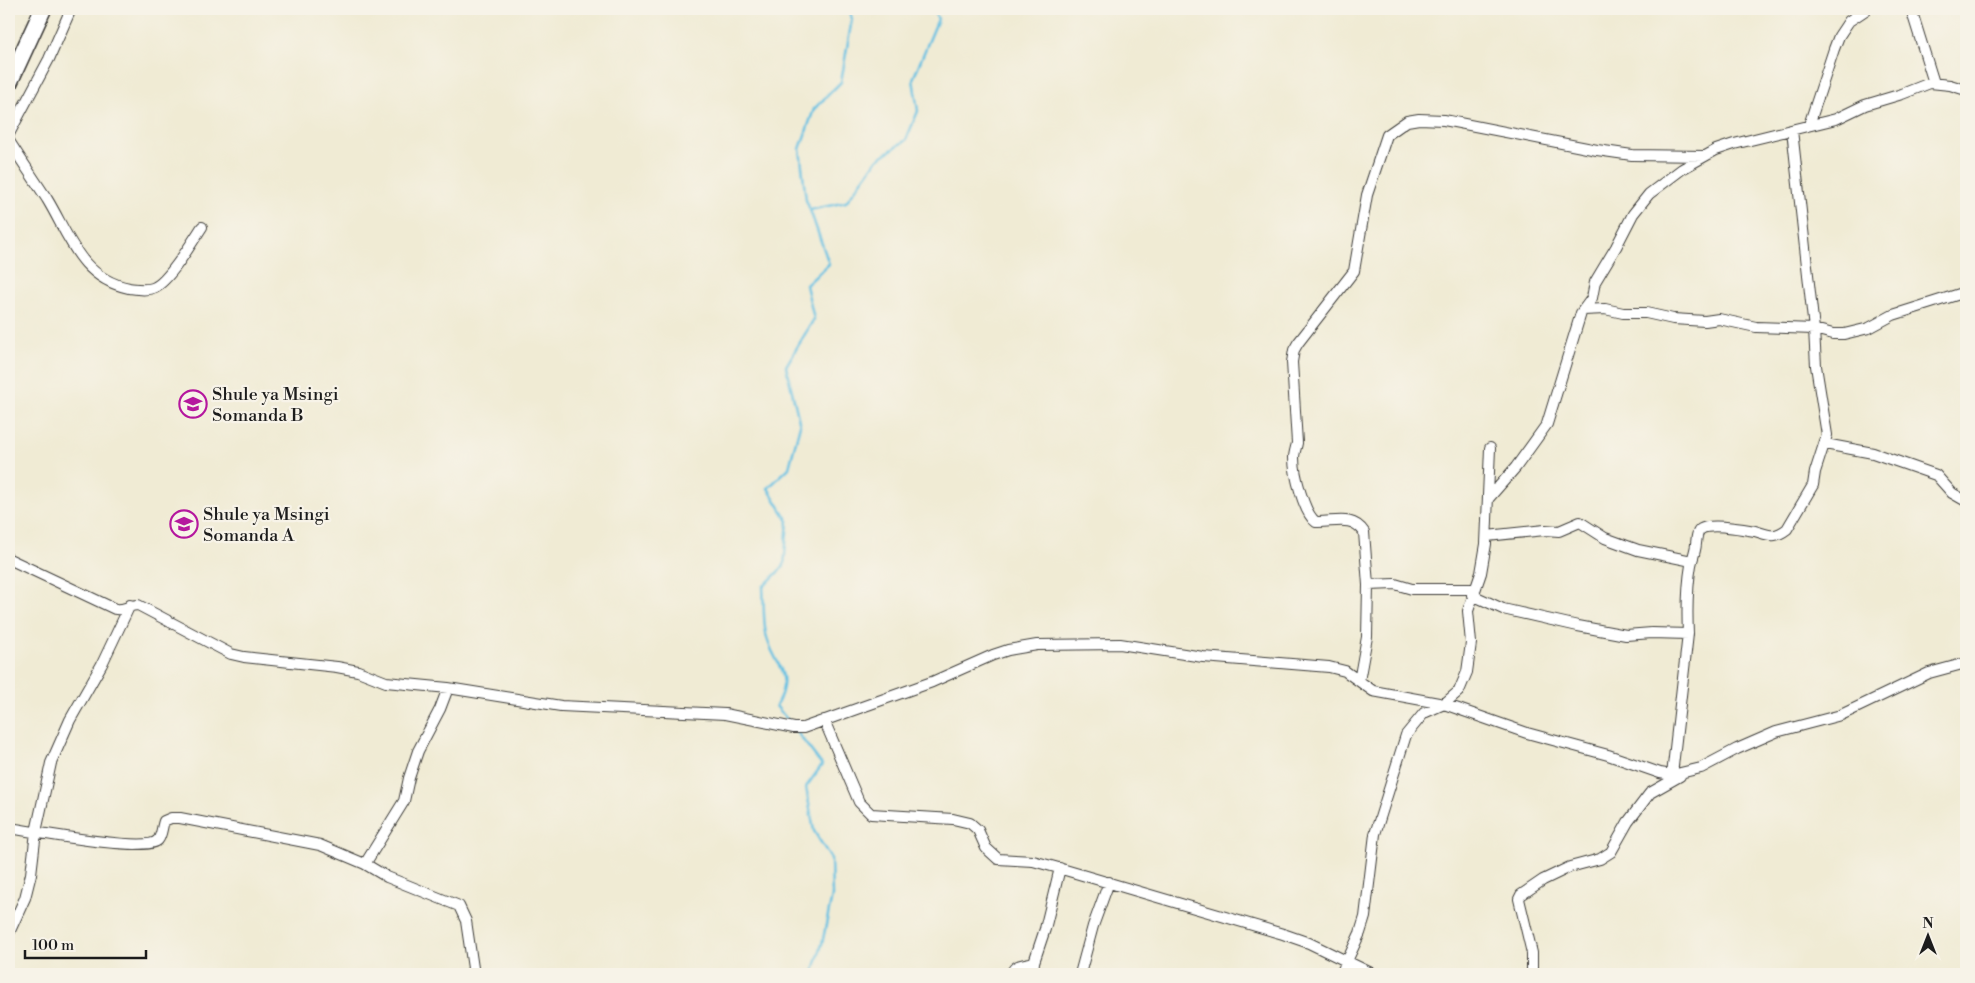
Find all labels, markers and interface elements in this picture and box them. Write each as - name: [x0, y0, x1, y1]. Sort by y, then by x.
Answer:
- place label: Shule ya Msingi Somanda B: [212, 383, 339, 427]
- school or university icon: Shule ya Msingi Somanda B: [178, 389, 208, 419]
- place label: Shule ya Msingi Somanda A: [203, 503, 330, 547]
- school or university icon: Shule ya Msingi Somanda A: [169, 509, 199, 539]
- north arrow: [1902, 910, 1952, 960]
- text: N: [1922, 915, 1934, 933]
- scale bar: [25, 928, 146, 960]
- text: 100 m: [32, 936, 74, 955]

